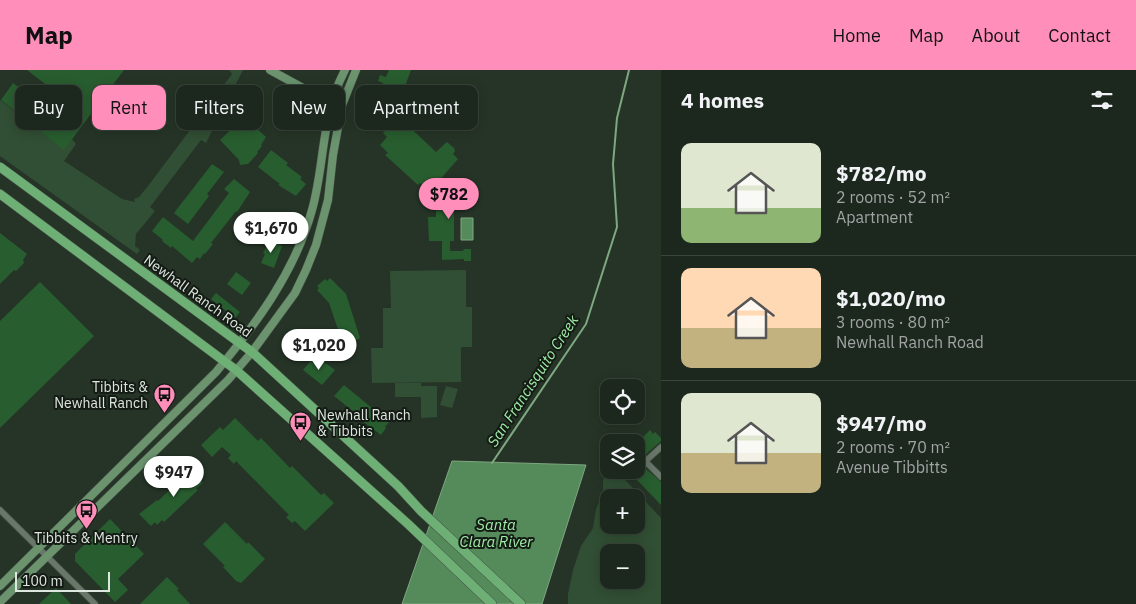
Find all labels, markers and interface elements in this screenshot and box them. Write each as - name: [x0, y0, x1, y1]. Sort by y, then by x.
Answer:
- text: Map: [25, 19, 73, 51]
- text: Home: [833, 24, 881, 47]
- text: Map: [909, 24, 944, 47]
- text: About: [972, 24, 1020, 47]
- text: Contact: [1048, 24, 1111, 47]
- chip: Buy: [15, 85, 82, 130]
- chip: Rent: [92, 85, 166, 130]
- chip: Filters: [176, 85, 263, 130]
- chip: New: [273, 85, 345, 130]
- chip: Apartment: [355, 85, 478, 130]
- text: 4 homes: [681, 86, 764, 114]
- icon: filters: [1088, 86, 1116, 114]
- text: $782/mo: [836, 159, 927, 187]
- icon: home: [721, 163, 781, 223]
- pin: $782: [419, 178, 479, 220]
- text: $782: [430, 184, 468, 204]
- text: 2 rooms · 52 m²: [836, 187, 950, 207]
- text: Apartment: [836, 207, 913, 227]
- pin: $1,670: [230, 212, 312, 254]
- text: $1,670: [245, 218, 297, 238]
- street label: Newhall Ranch Road: [140, 251, 256, 341]
- text: $1,020/mo: [836, 284, 946, 312]
- icon: home: [721, 288, 781, 348]
- water label: San Francisquito Creek: [483, 311, 582, 450]
- text: 3 rooms · 80 m²: [836, 312, 950, 332]
- pin: $1,020: [278, 328, 360, 371]
- text: Newhall Ranch Road: [836, 332, 984, 352]
- text: $1,020: [293, 335, 345, 355]
- place label: Tibbits & Newhall Ranch: [54, 378, 148, 412]
- map controls: [600, 379, 645, 589]
- button: locate: [600, 379, 645, 424]
- bus stop icon: Tibbits & Newhall Ranch: [152, 383, 176, 414]
- place label: Newhall Ranch & Tibbits: [317, 406, 411, 440]
- text: $947/mo: [836, 409, 927, 437]
- bus stop icon: Newhall Ranch & Tibbits: [289, 411, 313, 442]
- icon: home: [721, 413, 781, 473]
- button: layers: [600, 434, 645, 479]
- text: 2 rooms · 70 m²: [836, 437, 950, 457]
- pin: $947: [144, 456, 204, 498]
- text: Avenue Tibbitts: [836, 457, 948, 477]
- text: $947: [155, 462, 193, 482]
- button: +: [600, 489, 645, 534]
- bus stop icon: Tibbits & Mentry: [74, 498, 98, 529]
- water label: Santa Clara River: [460, 515, 533, 551]
- place label: Tibbits & Mentry: [34, 529, 138, 547]
- button: −: [600, 544, 645, 589]
- scale bar: [15, 569, 110, 592]
- text: 100 m: [22, 572, 63, 590]

